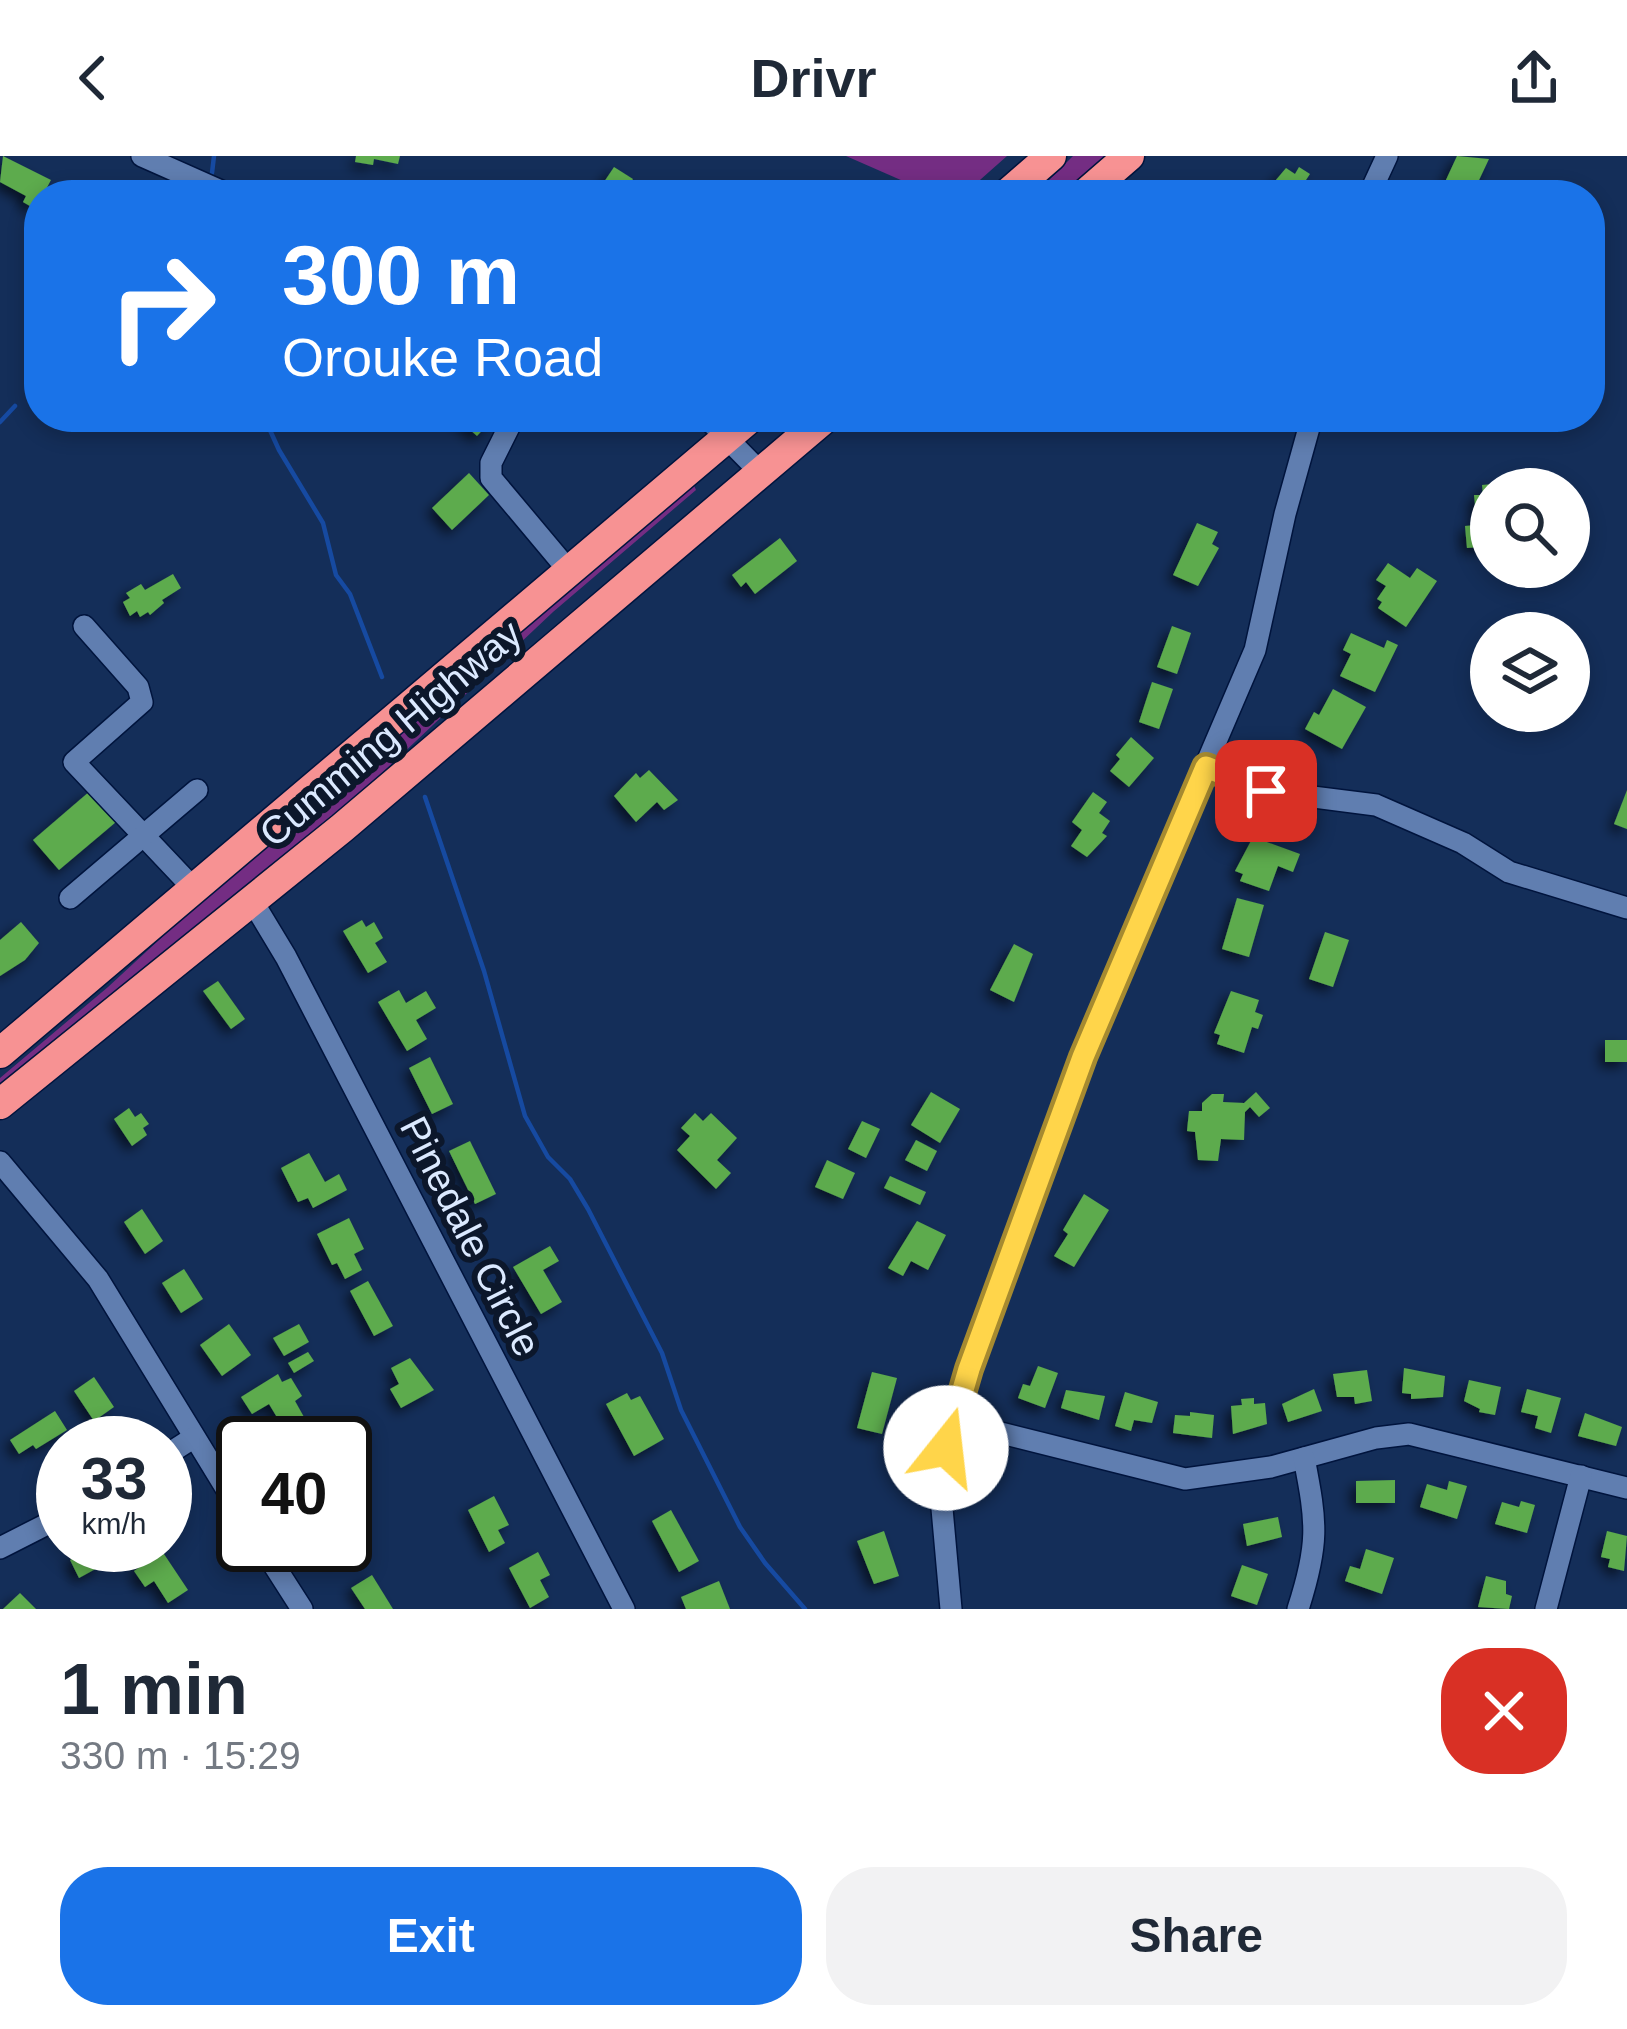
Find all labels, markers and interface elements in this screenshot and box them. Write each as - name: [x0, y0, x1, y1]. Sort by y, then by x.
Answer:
- icon: back: [60, 45, 126, 111]
- icon: share: [1501, 45, 1567, 111]
- text: Drivr: [750, 48, 877, 108]
- icon: right: [84, 228, 240, 384]
- text: 300 m: [282, 228, 520, 322]
- text: Orouke Road: [282, 327, 603, 387]
- map controls: [1470, 468, 1590, 732]
- button: search: [1470, 468, 1590, 588]
- street label: Cumming Highway: [251, 611, 530, 855]
- button: layers: [1470, 612, 1590, 732]
- pin: [1215, 740, 1317, 842]
- icon: arrive: [1233, 758, 1299, 824]
- street label: Pinedale Circle: [392, 1110, 549, 1363]
- position arrow: [883, 1385, 1009, 1511]
- speed limit sign: 40: [216, 1416, 372, 1572]
- text: 33: [81, 1445, 147, 1512]
- text: km/h: [81, 1507, 147, 1540]
- button: close: [1441, 1648, 1567, 1774]
- text: 1 min: [60, 1649, 248, 1729]
- text: 330 m · 15:29: [60, 1734, 301, 1777]
- button: Exit: [60, 1867, 802, 2005]
- button: Share: [826, 1867, 1567, 2005]

